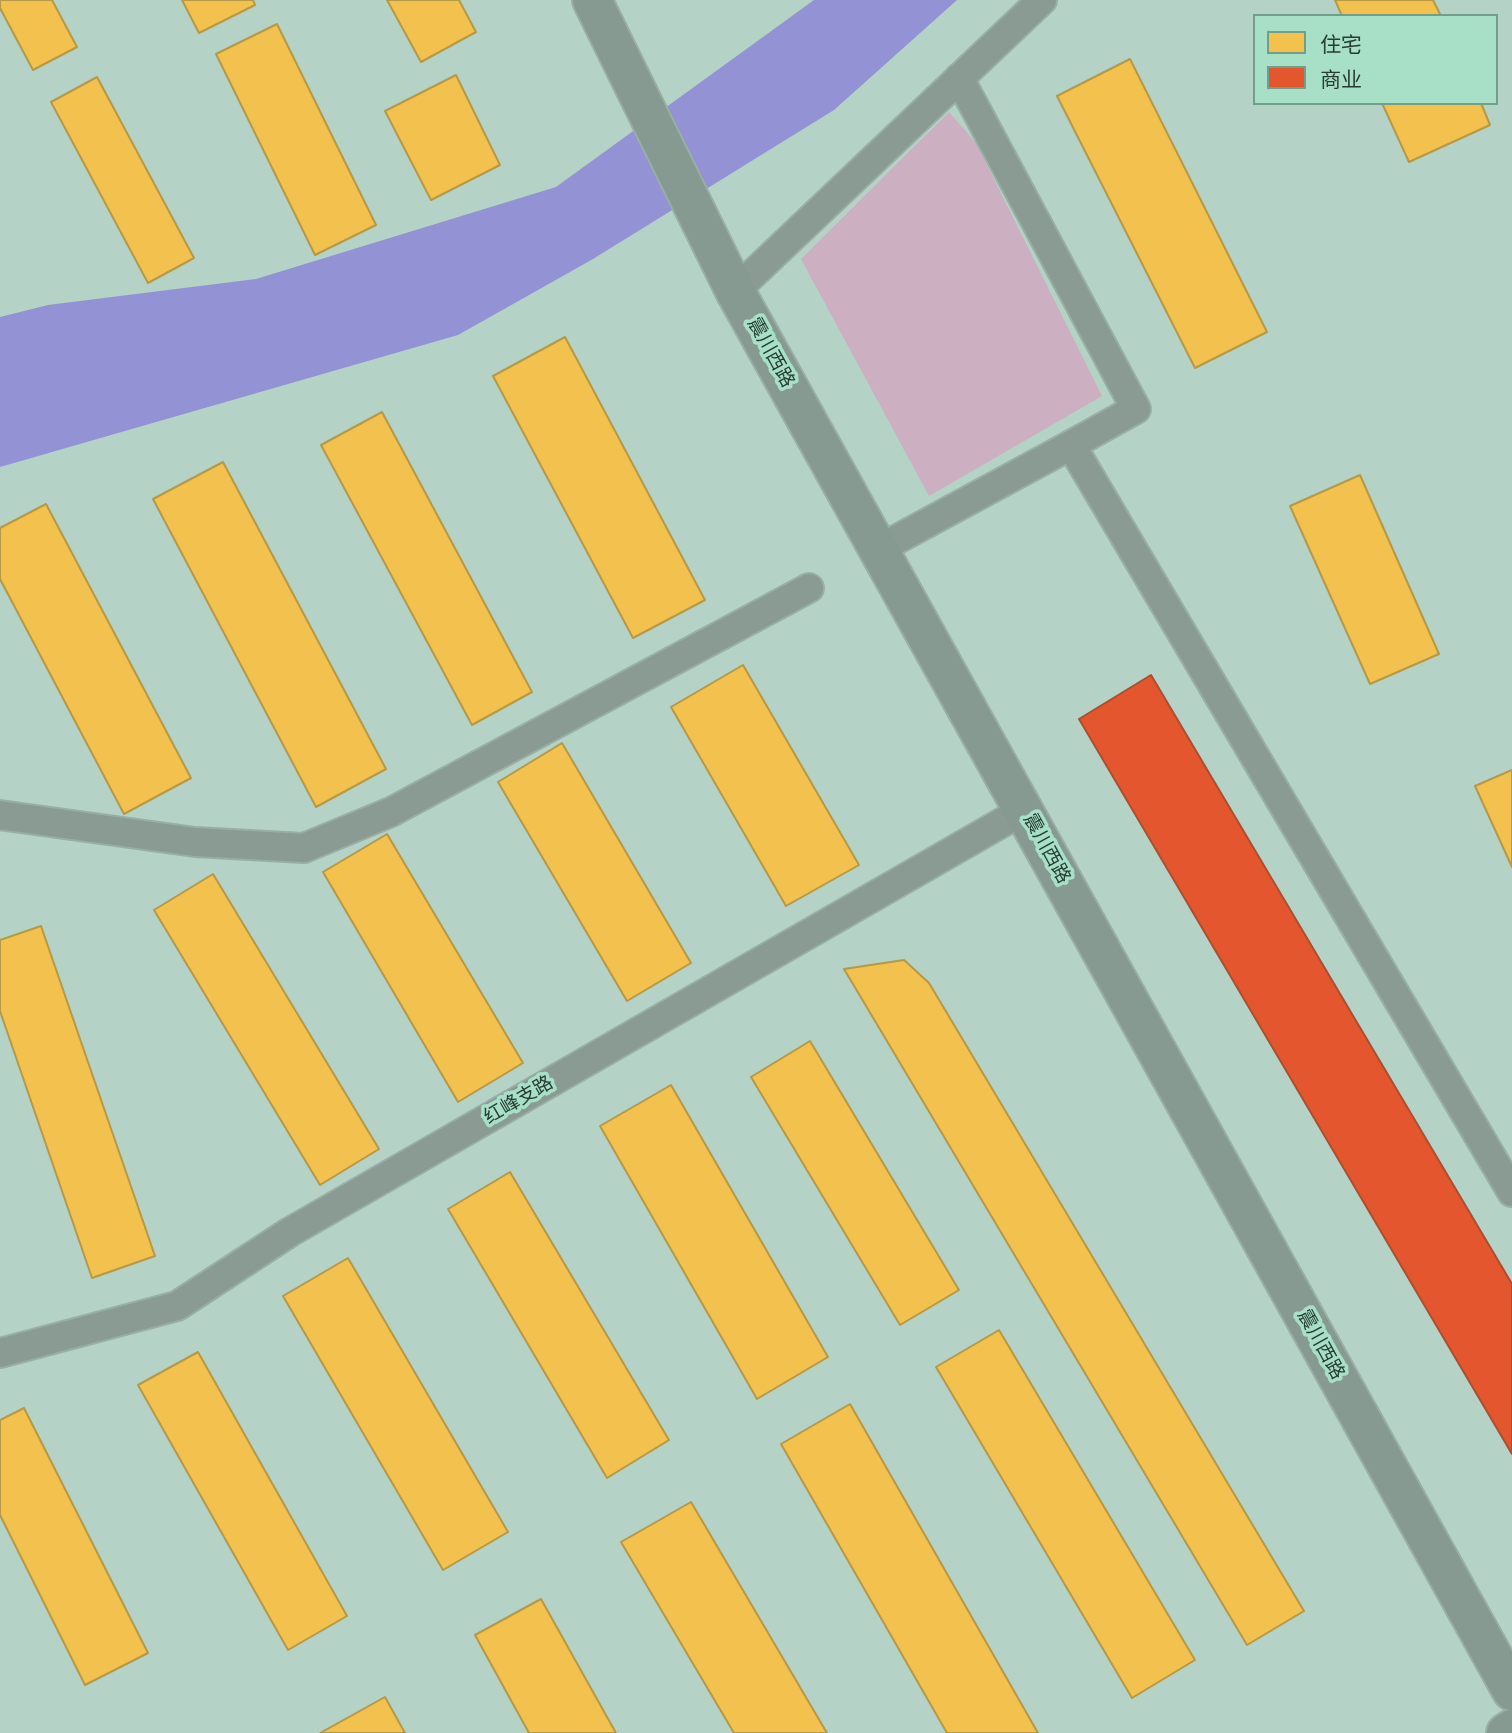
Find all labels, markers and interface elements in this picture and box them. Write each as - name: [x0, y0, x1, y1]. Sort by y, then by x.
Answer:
- legend: [1253, 14, 1498, 105]
- text: 住宅: [1320, 33, 1362, 58]
- text: 商业: [1320, 68, 1362, 93]
- street label: 震川西路: [742, 314, 798, 392]
- street label: 震川西路: [1018, 810, 1074, 888]
- street label: 红峰支路: [480, 1072, 558, 1130]
- street label: 震川西路: [1292, 1306, 1348, 1384]

